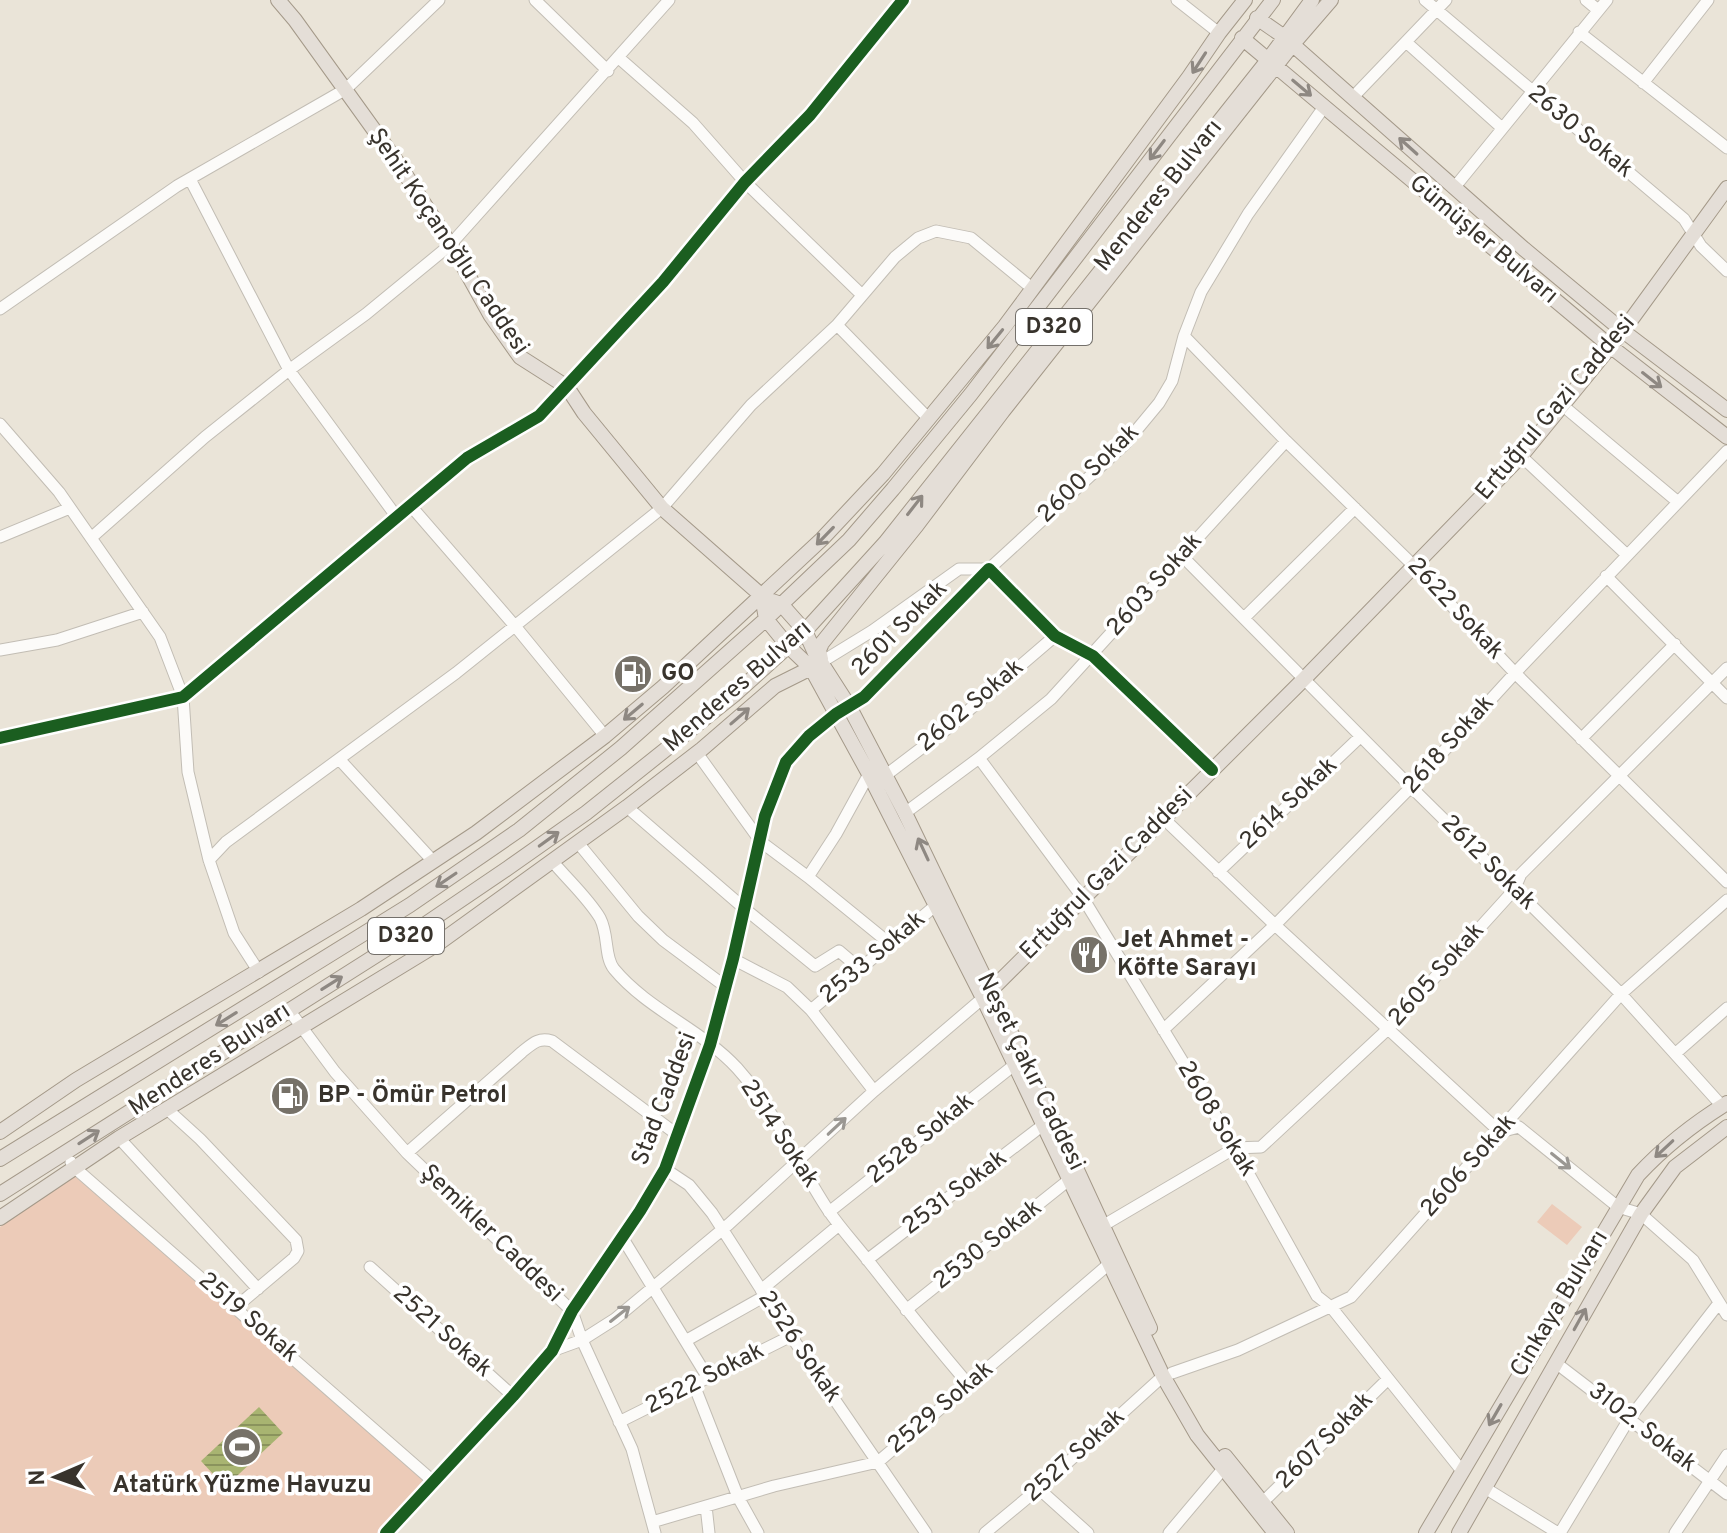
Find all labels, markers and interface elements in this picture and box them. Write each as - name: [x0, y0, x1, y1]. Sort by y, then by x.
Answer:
- one-way arrow: [1191, 51, 1207, 73]
- one-way arrow: [1291, 79, 1311, 97]
- street label: 2630 Sokak: [1521, 79, 1639, 185]
- street label: Menderes Bulvarı: [1089, 114, 1229, 278]
- street label: Şehit Koçanoğlu Caddesi: [361, 123, 535, 361]
- one-way arrow: [1398, 137, 1418, 156]
- one-way arrow: [1148, 139, 1165, 160]
- street label: Gümüşler Bulvarı: [1402, 169, 1564, 311]
- road number: D320: [1016, 309, 1092, 345]
- street label: Ertuğrul Gazi Caddesi: [1470, 309, 1642, 507]
- one-way arrow: [986, 329, 1004, 349]
- one-way arrow: [1641, 371, 1662, 389]
- street label: 2600 Sokak: [1032, 418, 1146, 530]
- one-way arrow: [906, 495, 924, 516]
- one-way arrow: [816, 526, 835, 545]
- street label: 2603 Sokak: [1101, 527, 1209, 643]
- street label: 2622 Sokak: [1400, 552, 1510, 666]
- street label: 2601 Sokak: [846, 575, 954, 683]
- street label: Menderes Bulvarı: [658, 614, 818, 760]
- fuel station icon: GO: [612, 653, 654, 695]
- street label: 2602 Sokak: [912, 653, 1030, 759]
- place label: GO: [661, 659, 695, 689]
- street label: 2618 Sokak: [1397, 689, 1501, 801]
- one-way arrow: [624, 703, 644, 721]
- one-way arrow: [730, 707, 750, 725]
- street label: 2614 Sokak: [1234, 751, 1344, 857]
- street label: Ertuğrul Gazi Caddesi: [1014, 781, 1200, 967]
- street label: 2612 Sokak: [1434, 809, 1542, 917]
- one-way arrow: [537, 831, 559, 847]
- one-way arrow: [914, 838, 929, 862]
- one-way arrow: [436, 872, 458, 888]
- street label: 2533 Sokak: [814, 905, 932, 1011]
- street label: 2605 Sokak: [1382, 917, 1492, 1033]
- road number: D320: [368, 918, 444, 954]
- place label: Jet Ahmet - Köfte Sarayı: [1117, 926, 1256, 984]
- restaurant icon: Jet Ahmet - Köfte Sarayı: [1068, 934, 1110, 976]
- street label: Neşet Çakır Caddesi: [969, 968, 1091, 1176]
- one-way arrow: [320, 974, 343, 990]
- street label: Menderes Bulvarı: [123, 997, 297, 1123]
- one-way arrow: [215, 1011, 238, 1027]
- street label: Stad Caddesi: [626, 1028, 704, 1170]
- street label: 2608 Sokak: [1170, 1056, 1262, 1182]
- street label: 2514 Sokak: [733, 1074, 825, 1194]
- fuel station icon: BP - Ömür Petrol: [269, 1075, 311, 1117]
- place label: BP - Ömür Petrol: [318, 1079, 507, 1111]
- street label: 2528 Sokak: [861, 1087, 981, 1191]
- street label: 2606 Sokak: [1415, 1108, 1523, 1224]
- one-way arrow: [827, 1117, 847, 1135]
- one-way arrow: [78, 1129, 100, 1146]
- one-way arrow: [1654, 1140, 1674, 1159]
- street label: 2531 Sokak: [897, 1144, 1013, 1242]
- one-way arrow: [1550, 1152, 1571, 1169]
- street label: Şemikler Caddesi: [414, 1159, 568, 1309]
- street label: 2530 Sokak: [928, 1193, 1048, 1297]
- street label: Cinkaya Bulvarı: [1504, 1225, 1616, 1383]
- street label: 2519 Sokak: [192, 1266, 304, 1370]
- street label: 2521 Sokak: [386, 1279, 498, 1385]
- street label: 2526 Sokak: [751, 1285, 847, 1409]
- one-way arrow: [609, 1306, 630, 1323]
- one-way arrow: [1573, 1308, 1589, 1331]
- street label: 2522 Sokak: [641, 1336, 769, 1422]
- street label: 2529 Sokak: [882, 1355, 1000, 1461]
- street label: 3102. Sokak: [1582, 1376, 1702, 1480]
- street label: 2607 Sokak: [1270, 1386, 1380, 1496]
- street label: 2527 Sokak: [1018, 1403, 1132, 1509]
- one-way arrow: [1487, 1403, 1503, 1426]
- sports icon: Atatürk Yüzme Havuzu: [221, 1426, 263, 1468]
- north arrow: [16, 1437, 96, 1517]
- text: N: [25, 1469, 52, 1486]
- place label: Atatürk Yüzme Havuzu: [112, 1471, 372, 1501]

